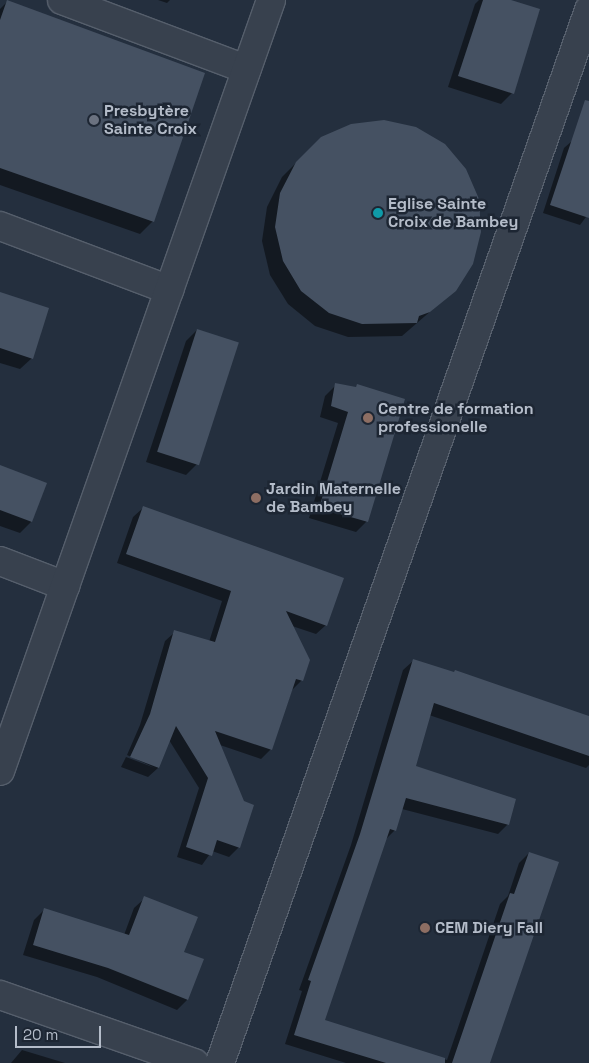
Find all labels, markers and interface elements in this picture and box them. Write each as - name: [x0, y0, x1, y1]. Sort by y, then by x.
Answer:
- place label: Presbytère Sainte Croix: [104, 101, 197, 139]
- marker: Presbytère Sainte Croix: [88, 114, 100, 126]
- place label: Eglise Sainte Croix de Bambey: [388, 194, 518, 232]
- marker: Eglise Sainte Croix de Bambey: [372, 207, 384, 219]
- place label: Centre de formation professionelle: [378, 399, 534, 437]
- marker: Centre de formation professionelle: [362, 412, 374, 424]
- place label: Jardin Maternelle de Bambey: [266, 479, 401, 517]
- marker: Jardin Maternelle de Bambey: [250, 492, 262, 504]
- place label: CEM Diery Fall: [435, 918, 543, 938]
- marker: CEM Diery Fall: [419, 922, 431, 934]
- scale bar: [18, 1016, 104, 1048]
- text: 20 m: [23, 1025, 58, 1044]

